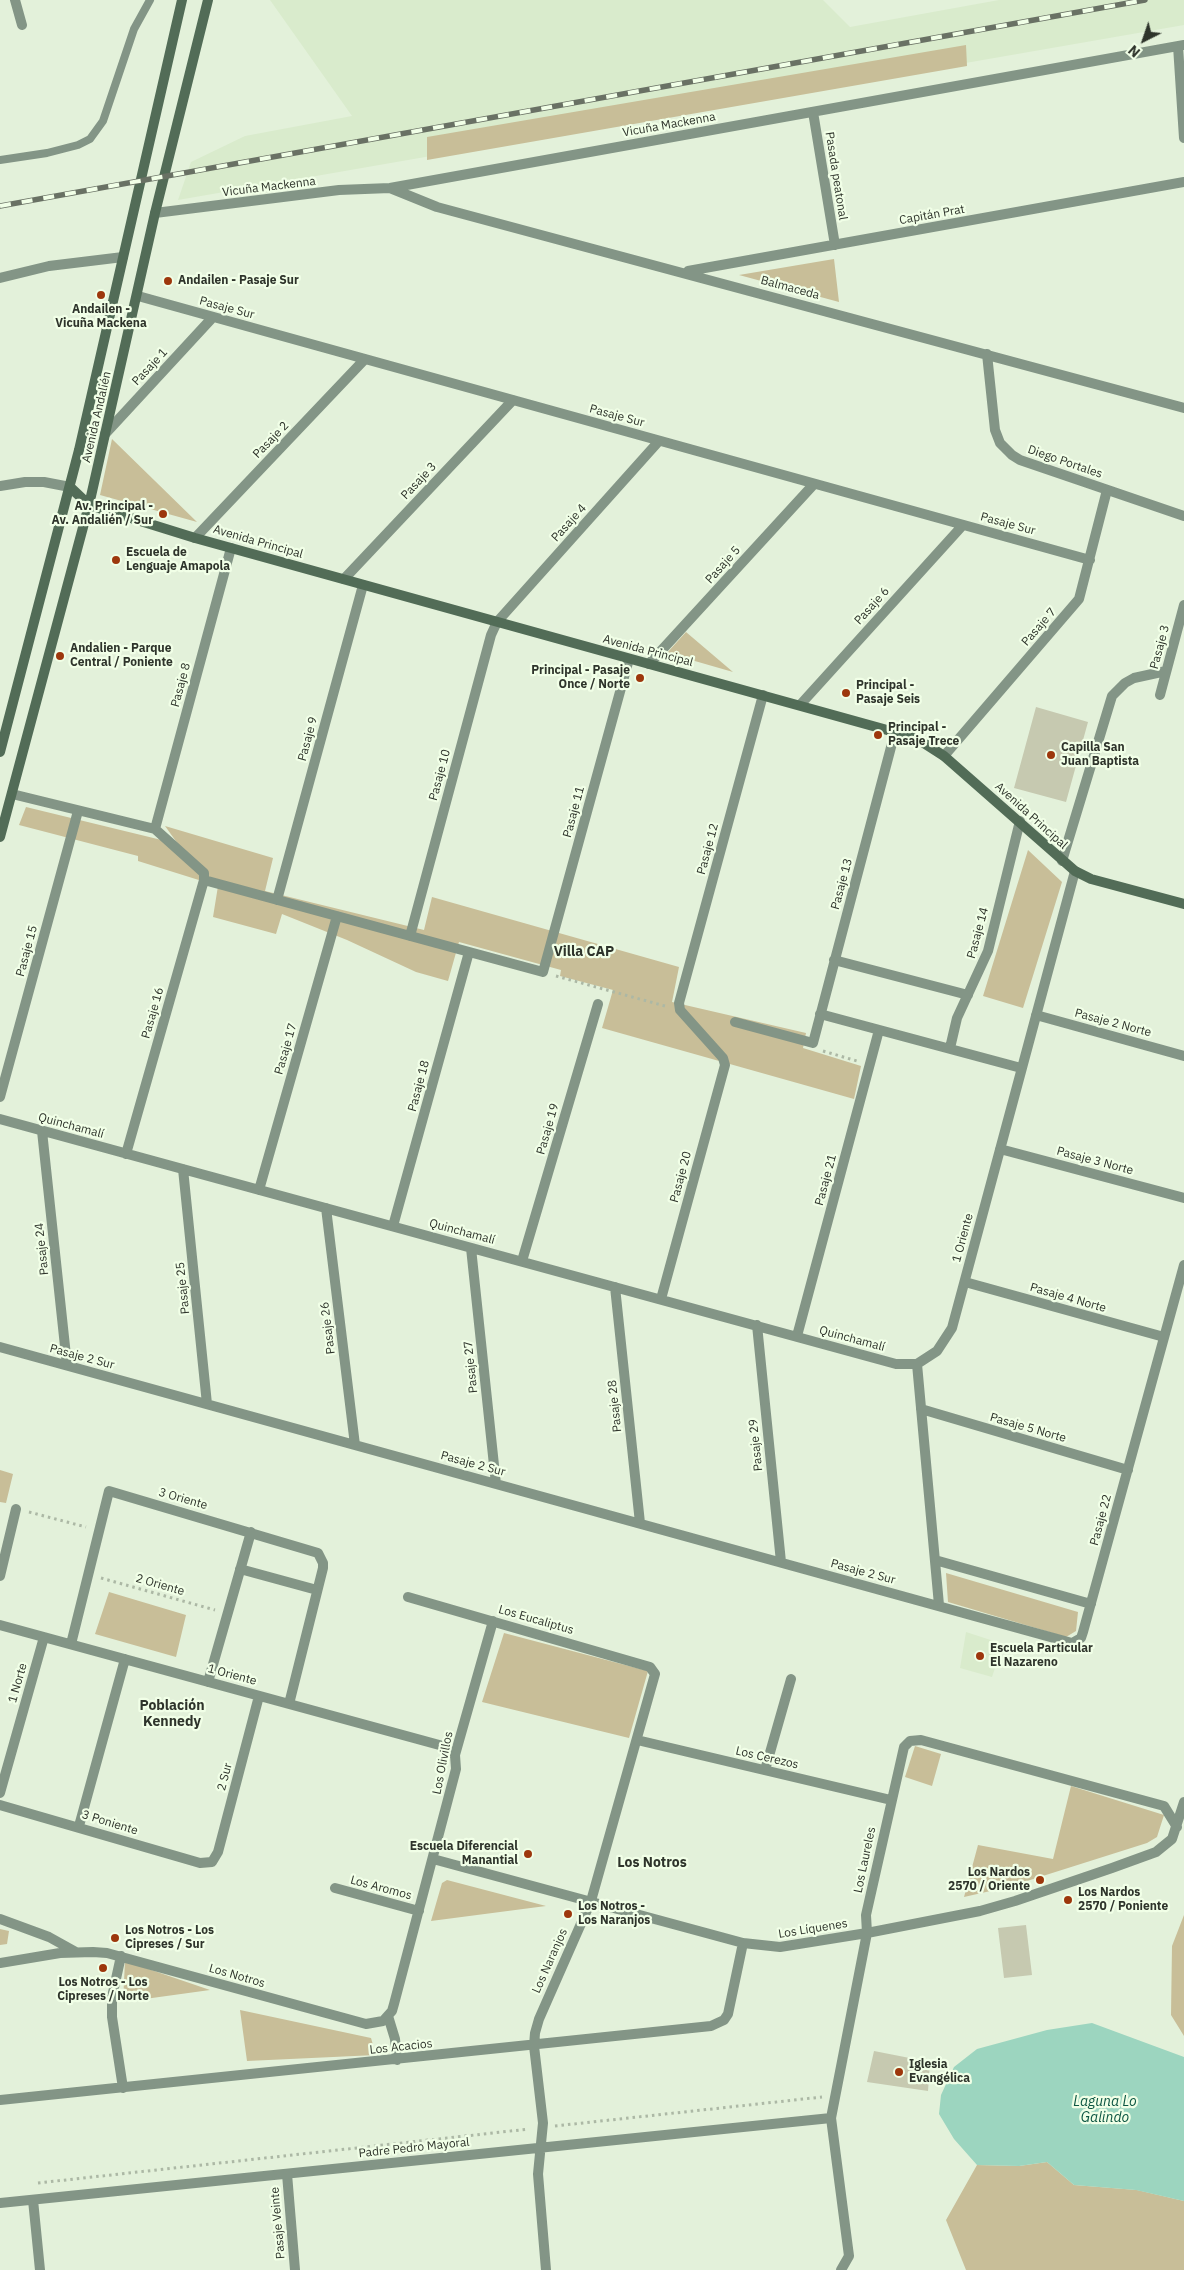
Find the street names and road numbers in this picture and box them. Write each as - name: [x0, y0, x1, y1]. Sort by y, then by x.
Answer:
- street label: Vicuña Mackenna: [621, 110, 717, 140]
- street label: Pasada peatonal: [822, 131, 850, 221]
- street label: Vicuña Mackenna: [221, 174, 317, 200]
- street label: Capitán Prat: [898, 202, 966, 228]
- street label: Balmaceda: [759, 273, 821, 303]
- street label: Pasaje Sur: [198, 294, 256, 322]
- street label: Pasaje 1: [129, 345, 171, 389]
- street label: Avenida Andalién: [79, 370, 115, 464]
- street label: Pasaje Sur: [588, 402, 646, 430]
- street label: Pasaje 2: [250, 419, 292, 461]
- street label: Diego Portales: [1026, 442, 1104, 482]
- street label: Pasaje 3: [398, 459, 440, 503]
- street label: Pasaje 4: [548, 501, 590, 545]
- street label: Pasaje Sur: [979, 510, 1037, 538]
- street label: Avenida Principal: [211, 522, 305, 562]
- street label: Pasaje 5: [702, 543, 744, 587]
- street label: Pasaje 6: [851, 584, 893, 628]
- street label: Pasaje 7: [1019, 605, 1059, 649]
- street label: Pasaje 3: [1147, 623, 1173, 671]
- street label: Avenida Principal: [601, 632, 695, 670]
- street label: Pasaje 8: [168, 661, 194, 709]
- street label: Pasaje 9: [295, 715, 321, 763]
- street label: Pasaje 10: [426, 748, 454, 802]
- street label: Avenida Principal: [992, 780, 1070, 852]
- street label: Pasaje 11: [560, 785, 588, 839]
- street label: Pasaje 12: [694, 822, 722, 876]
- street label: Pasaje 13: [828, 857, 856, 911]
- street label: Pasaje 14: [964, 906, 992, 960]
- street label: Pasaje 15: [13, 924, 41, 978]
- street label: Pasaje 16: [139, 986, 167, 1040]
- street label: Pasaje 2 Norte: [1073, 1006, 1153, 1040]
- street label: Pasaje 17: [272, 1022, 300, 1076]
- street label: Pasaje 18: [405, 1059, 433, 1113]
- street label: Pasaje 19: [534, 1102, 562, 1156]
- street label: Quinchamalí: [37, 1110, 105, 1142]
- street label: Pasaje 3 Norte: [1055, 1144, 1135, 1178]
- street label: Pasaje 20: [667, 1150, 695, 1204]
- street label: Pasaje 21: [812, 1153, 840, 1207]
- street label: 1 Oriente: [950, 1212, 976, 1264]
- street label: Quinchamalí: [428, 1216, 496, 1248]
- street label: Pasaje 24: [32, 1222, 52, 1276]
- street label: Pasaje 25: [173, 1261, 193, 1315]
- street label: Pasaje 4 Norte: [1028, 1280, 1108, 1316]
- street label: Pasaje 26: [318, 1301, 338, 1355]
- street label: Quinchamalí: [818, 1323, 886, 1355]
- street label: Pasaje 27: [461, 1340, 481, 1394]
- street label: Pasaje 2 Sur: [48, 1341, 116, 1373]
- street label: Pasaje 28: [605, 1379, 625, 1433]
- street label: Pasaje 5 Norte: [988, 1410, 1068, 1446]
- street label: Pasaje 29: [746, 1418, 766, 1472]
- street label: Pasaje 2 Sur: [439, 1448, 507, 1480]
- street label: 3 Oriente: [157, 1485, 209, 1513]
- street label: Pasaje 22: [1087, 1493, 1115, 1547]
- street label: Pasaje 2 Sur: [829, 1556, 897, 1588]
- street label: 2 Oriente: [134, 1571, 186, 1599]
- street label: Los Eucaliptus: [497, 1602, 575, 1638]
- street label: 1 Norte: [6, 1662, 30, 1704]
- street label: 1 Oriente: [206, 1662, 258, 1688]
- street label: Los Olivillos: [430, 1730, 456, 1796]
- street label: Los Cerezos: [734, 1744, 800, 1772]
- street label: 2 Sur: [214, 1762, 236, 1792]
- street label: 3 Poniente: [80, 1808, 140, 1838]
- street label: Los Laureles: [851, 1826, 879, 1894]
- street label: Los Aromos: [349, 1873, 413, 1903]
- street label: Los Líquenes: [777, 1916, 849, 1942]
- street label: Los Naranjos: [529, 1926, 571, 1996]
- street label: Los Notros: [207, 1961, 267, 1991]
- street label: Los Acacios: [369, 2037, 433, 2057]
- street label: Padre Pedro Mayoral: [358, 2135, 470, 2161]
- street label: Pasaje Veinte: [268, 2186, 288, 2260]

